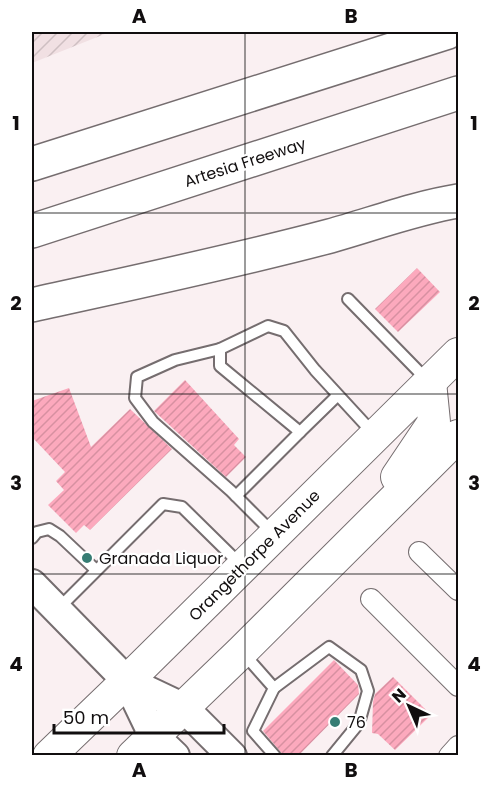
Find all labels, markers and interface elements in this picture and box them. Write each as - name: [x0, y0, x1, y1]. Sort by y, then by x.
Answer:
- text: A: [132, 2, 147, 30]
- text: B: [344, 2, 358, 30]
- text: 1: [12, 109, 20, 137]
- text: 1: [470, 109, 478, 137]
- street label: Artesia Freeway: [181, 132, 309, 193]
- text: 2: [10, 289, 22, 317]
- text: 2: [468, 289, 480, 317]
- text: 3: [10, 469, 22, 497]
- text: 3: [468, 469, 480, 497]
- street label: Orangethorpe Avenue: [183, 484, 325, 626]
- place label: Granada Liquor: [99, 547, 223, 570]
- marker: Granada Liquor: [80, 551, 94, 565]
- text: 4: [9, 650, 23, 678]
- text: 4: [467, 650, 481, 678]
- north arrow: [379, 676, 439, 736]
- text: N: [387, 683, 411, 708]
- scale bar: [54, 697, 224, 735]
- text: 50 m: [63, 705, 109, 730]
- place label: 76: [347, 711, 366, 734]
- marker: 76: [328, 715, 342, 729]
- text: A: [132, 756, 147, 784]
- text: B: [344, 756, 358, 784]

